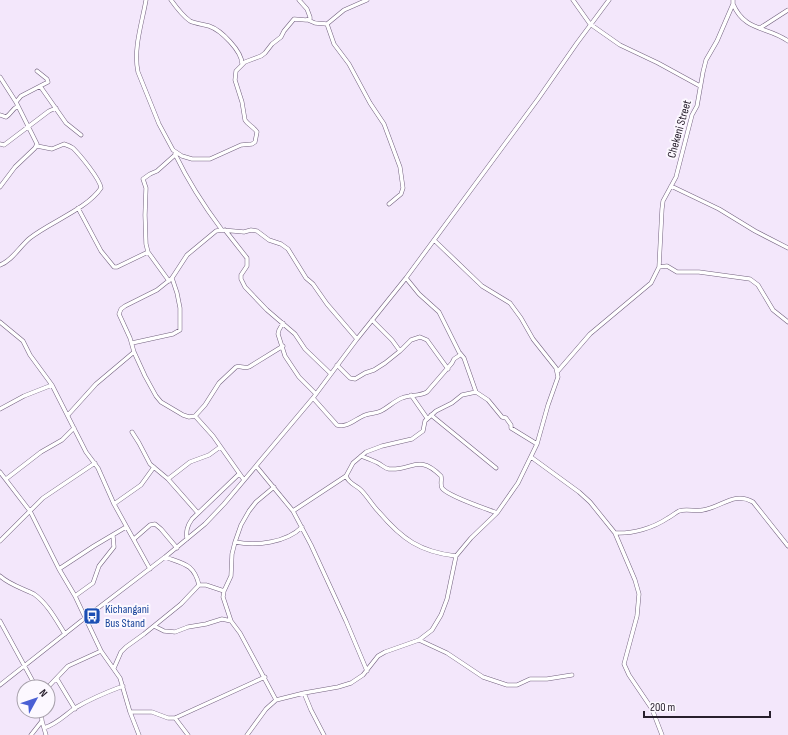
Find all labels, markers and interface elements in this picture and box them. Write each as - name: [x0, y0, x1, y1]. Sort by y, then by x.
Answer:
- street label: Chekeni Street: [664, 98, 695, 160]
- place label: Kichangani Bus Stand: [105, 602, 149, 631]
- bus stop icon: Kichangani Bus Stand: [82, 606, 102, 626]
- north arrow: [16, 679, 56, 719]
- text: N: [36, 686, 50, 699]
- scale bar: [644, 693, 770, 719]
- text: 200 m: [650, 700, 676, 715]

